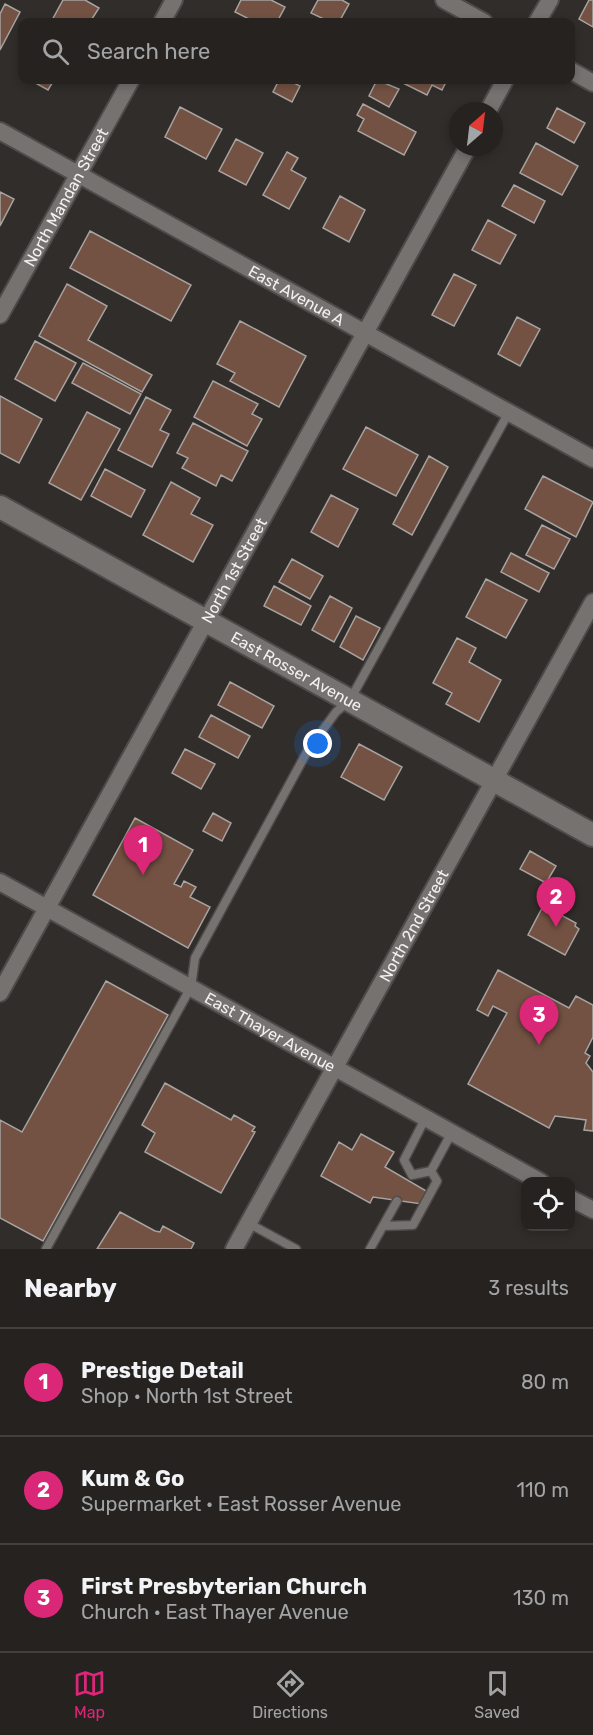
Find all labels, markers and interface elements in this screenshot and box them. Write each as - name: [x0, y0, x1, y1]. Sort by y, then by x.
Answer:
- search box: [18, 18, 575, 84]
- icon: search: [39, 35, 72, 68]
- text: Search here: [87, 38, 210, 65]
- north arrow: [449, 102, 503, 156]
- street label: North Mandan Street: [19, 124, 112, 270]
- street label: East Avenue A: [245, 261, 348, 329]
- street label: North 1st Street: [197, 514, 271, 627]
- street label: East Rosser Avenue: [228, 627, 366, 715]
- your location: [303, 729, 332, 758]
- pin: 1: [124, 826, 162, 875]
- street label: North 2nd Street: [375, 866, 452, 985]
- pin: 2: [536, 878, 576, 927]
- street label: East Thayer Avenue: [201, 988, 339, 1076]
- pin: 3: [520, 996, 558, 1045]
- map controls: [521, 1177, 575, 1231]
- button: locate: [521, 1177, 575, 1231]
- text: Nearby: [24, 1273, 117, 1304]
- text: 3 results: [488, 1276, 569, 1300]
- text: Prestige Detail: [81, 1357, 244, 1384]
- text: 1: [39, 1370, 48, 1394]
- text: 80 m: [521, 1370, 569, 1394]
- text: Shop · North 1st Street: [81, 1384, 293, 1408]
- text: Kum & Go: [81, 1465, 184, 1492]
- text: 2: [37, 1478, 50, 1502]
- text: 110 m: [517, 1478, 569, 1502]
- text: Supermarket · East Rosser Avenue: [81, 1492, 402, 1516]
- text: First Presbyterian Church: [81, 1573, 367, 1600]
- text: 3: [37, 1586, 50, 1610]
- text: 130 m: [513, 1586, 569, 1610]
- text: Church · East Thayer Avenue: [81, 1600, 349, 1624]
- tab: Map: [73, 1667, 106, 1722]
- tab: Directions: [252, 1667, 328, 1722]
- tab: Saved: [474, 1667, 520, 1722]

